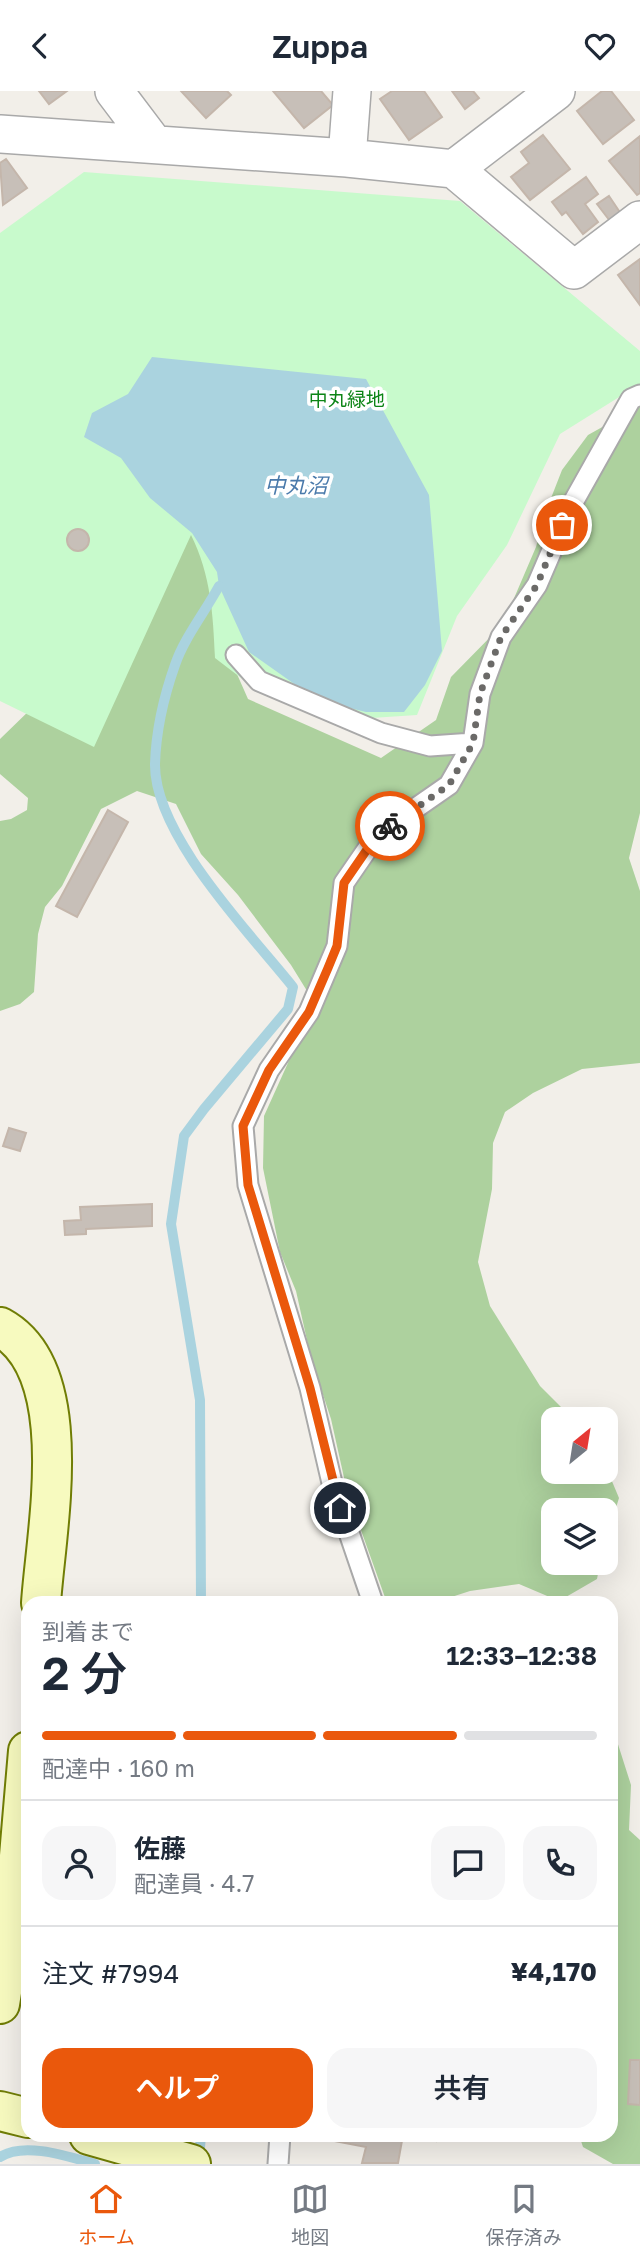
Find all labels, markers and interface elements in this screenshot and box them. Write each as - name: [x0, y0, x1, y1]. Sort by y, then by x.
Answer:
- icon: back: [21, 27, 59, 65]
- text: Zuppa: [272, 27, 368, 65]
- icon: heart: [581, 27, 619, 65]
- park label: 中丸緑地: [309, 387, 385, 410]
- water label: 中丸沼: [265, 472, 330, 498]
- pin: [532, 495, 592, 555]
- icon: bag: [543, 506, 581, 544]
- courier: [355, 791, 425, 861]
- icon: bike: [371, 807, 409, 845]
- north arrow: [541, 1407, 618, 1484]
- map controls: [541, 1407, 618, 1575]
- pin: [310, 1478, 370, 1538]
- icon: home: [321, 1489, 359, 1527]
- button: layers: [541, 1498, 618, 1575]
- text: 到着まで: [42, 1617, 134, 1645]
- text: 12:33–12:38: [446, 1640, 597, 1671]
- text: 2 分: [42, 1645, 127, 1700]
- text: 配達中 · 160 m: [42, 1754, 195, 1782]
- button: person: [42, 1826, 116, 1900]
- button: chat: [431, 1826, 505, 1900]
- button: phone: [523, 1826, 597, 1900]
- text: 佐藤: [134, 1833, 186, 1864]
- text: 配達員 · 4.7: [134, 1869, 255, 1897]
- text: ¥4,170: [511, 1956, 597, 1987]
- text: 注文 #7994: [42, 1958, 179, 1989]
- button: ヘルプ: [42, 2048, 313, 2128]
- button: 共有: [327, 2048, 597, 2128]
- tab: ホーム: [78, 2180, 135, 2249]
- tab: 地図: [291, 2180, 329, 2249]
- tab: 保存済み: [486, 2180, 562, 2249]

